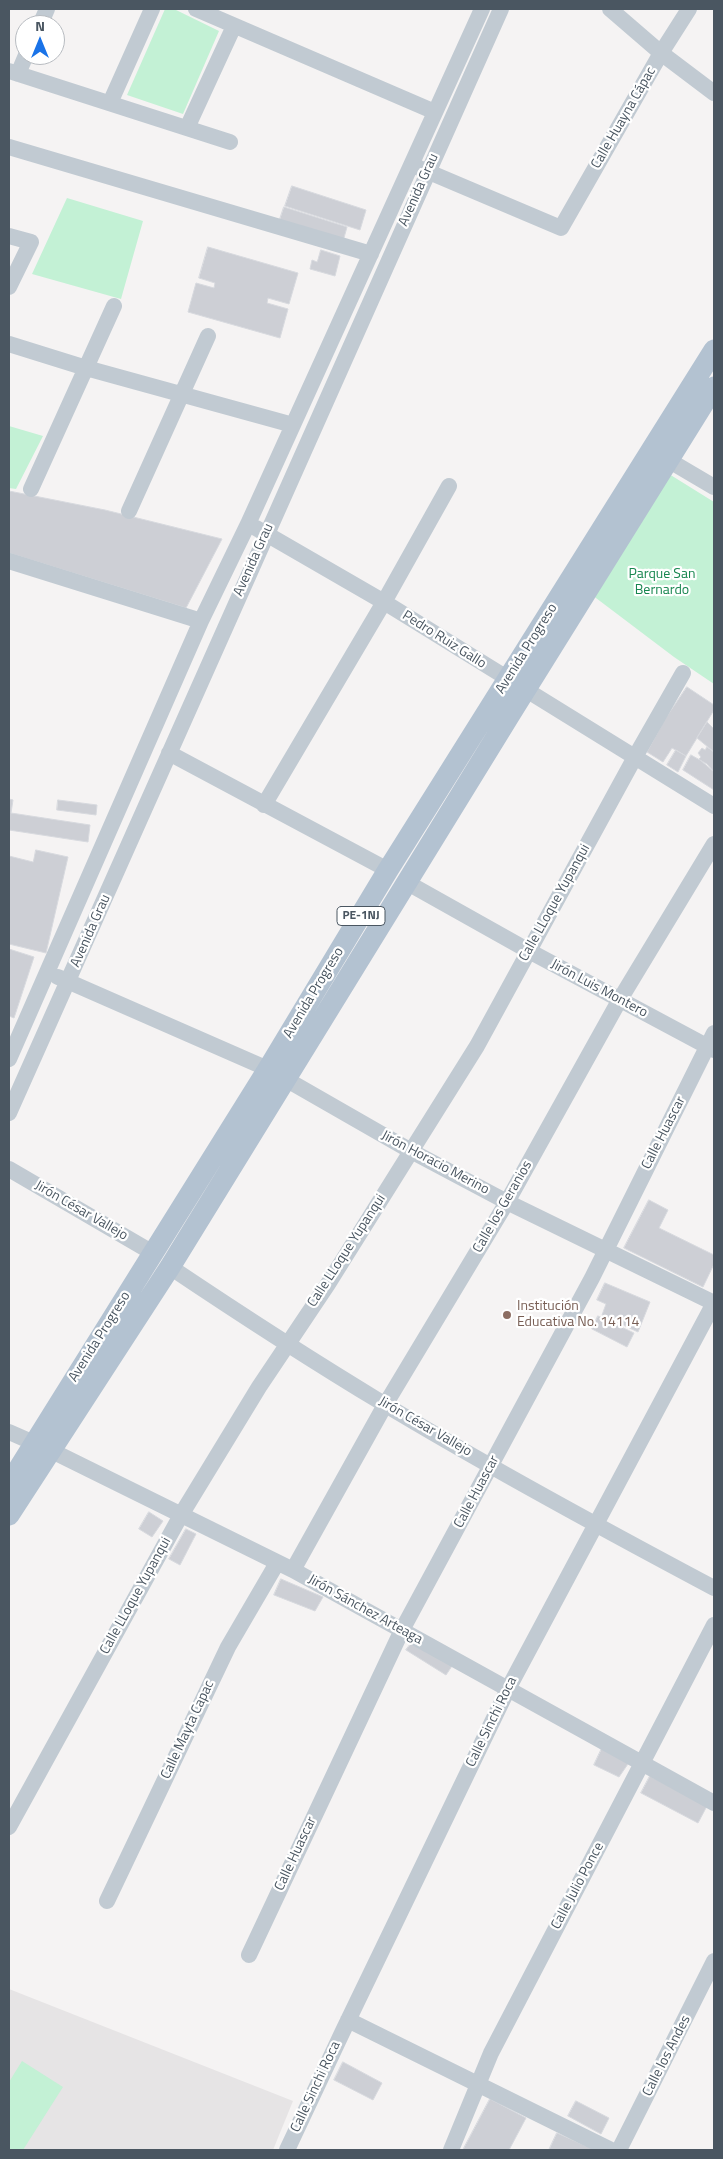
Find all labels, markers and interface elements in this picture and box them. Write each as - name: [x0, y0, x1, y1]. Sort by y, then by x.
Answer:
- north arrow: [15, 15, 65, 65]
- text: N: [35, 15, 45, 36]
- street label: Calle Huayna Cápac: [588, 64, 660, 172]
- street label: Avenida Grau: [396, 151, 442, 229]
- street label: Avenida Grau: [231, 521, 277, 599]
- park label: Parque San Bernardo: [629, 567, 695, 600]
- street label: Avenida Progreso: [493, 601, 561, 697]
- street label: Pedro Ruiz Gallo: [399, 607, 489, 673]
- street label: Calle LLoque Yupanqui: [516, 842, 594, 964]
- street label: Avenida Grau: [68, 892, 114, 970]
- road number: PE-1NJ: [337, 906, 385, 926]
- street label: Avenida Progreso: [280, 944, 348, 1042]
- street label: Jirón Luis Montero: [548, 956, 650, 1022]
- street label: Calle Huascar: [638, 1094, 690, 1172]
- street label: Jirón Horacio Merino: [378, 1127, 492, 1199]
- street label: Calle los Geranios: [470, 1158, 536, 1256]
- street label: Jirón César Vallejo: [32, 1178, 130, 1244]
- street label: Calle LLoque Yupanqui: [304, 1192, 390, 1310]
- street label: Avenida Progreso: [66, 1289, 134, 1385]
- place label: Institución Educativa No. 14114: [517, 1299, 639, 1331]
- marker: Institución Educativa No. 14114: [501, 1309, 513, 1321]
- street label: Jirón César Vallejo: [376, 1394, 474, 1460]
- street label: Calle Huascar: [451, 1453, 503, 1531]
- street label: Calle LLoque Yupanqui: [97, 1535, 175, 1657]
- street label: Jirón Sánchez Arteaga: [305, 1572, 425, 1648]
- street label: Calle Sinchi Roca: [463, 1674, 521, 1770]
- street label: Calle Mayta Capac: [158, 1678, 218, 1782]
- street label: Calle Huascar: [272, 1814, 320, 1894]
- street label: Calle Julio Ponce: [548, 1840, 608, 1932]
- street label: Calle los Andes: [639, 2013, 695, 2099]
- street label: Calle Sinchi Roca: [288, 2039, 344, 2135]

